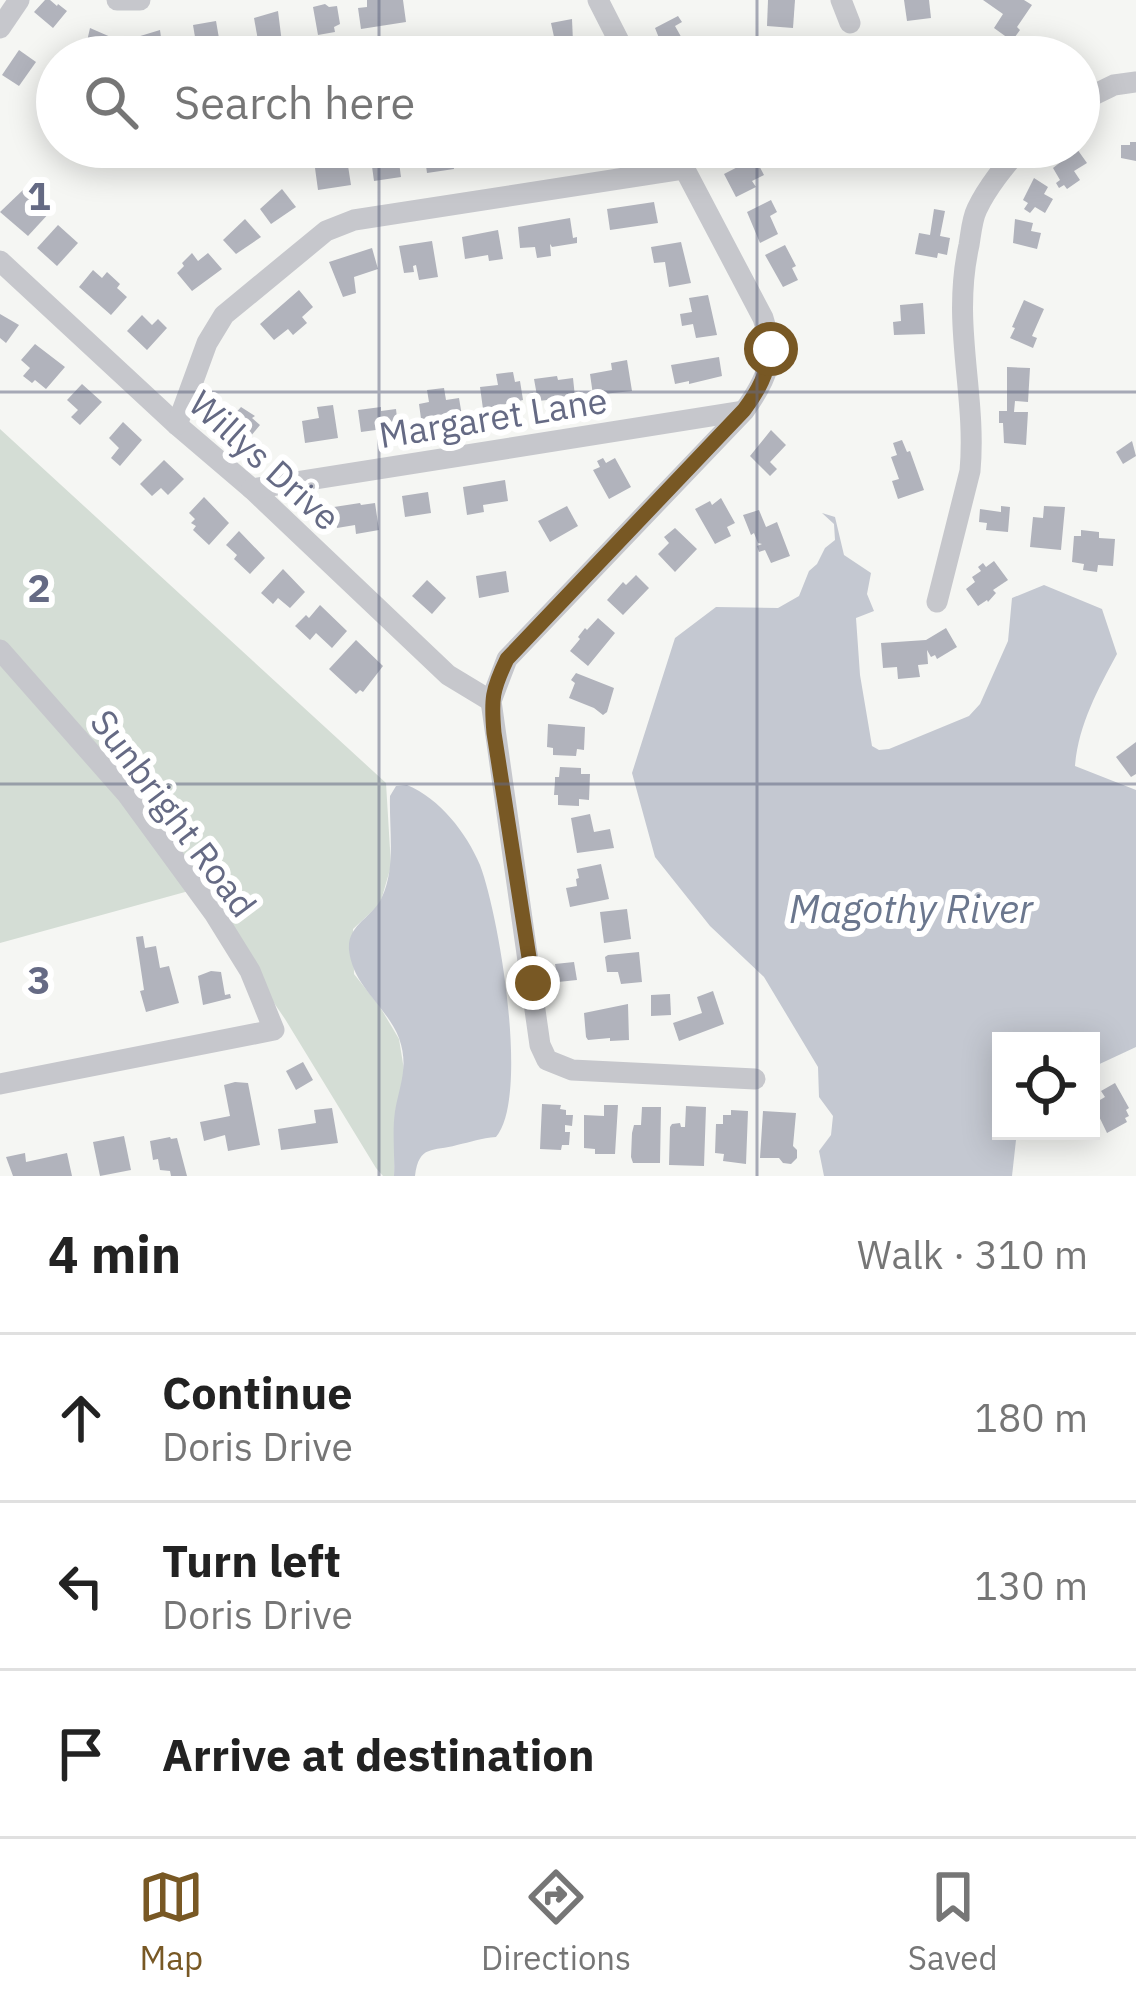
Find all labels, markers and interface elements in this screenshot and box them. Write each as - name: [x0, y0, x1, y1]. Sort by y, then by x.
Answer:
- search box: [36, 36, 1100, 168]
- icon: search: [78, 69, 144, 135]
- text: Search here: [174, 73, 415, 131]
- text: 1: [27, 170, 51, 221]
- route start: [744, 322, 798, 376]
- street label: Margaret Lane: [376, 376, 610, 458]
- street label: Willys Drive: [180, 380, 350, 540]
- text: 2: [27, 562, 51, 613]
- street label: Sunbright Road: [81, 700, 267, 926]
- water label: Magothy River: [789, 883, 1035, 934]
- text: 3: [27, 954, 51, 1005]
- route end: [506, 956, 560, 1010]
- map controls: [992, 1032, 1100, 1140]
- button: locate: [992, 1032, 1100, 1140]
- text: 4 min: [48, 1221, 181, 1287]
- text: Walk · 310 m: [857, 1229, 1088, 1280]
- text: Continue: [162, 1363, 353, 1421]
- icon: ahead: [48, 1385, 114, 1451]
- text: 180 m: [975, 1392, 1088, 1443]
- text: Doris Drive: [162, 1421, 353, 1472]
- text: Turn left: [162, 1531, 341, 1589]
- icon: left: [48, 1553, 114, 1619]
- text: 130 m: [975, 1560, 1088, 1611]
- text: Doris Drive: [162, 1589, 353, 1640]
- icon: arrive: [48, 1721, 114, 1787]
- text: Arrive at destination: [162, 1725, 595, 1783]
- tab: Map: [138, 1864, 204, 1979]
- tab: Directions: [481, 1864, 631, 1979]
- tab: Saved: [908, 1864, 998, 1979]

